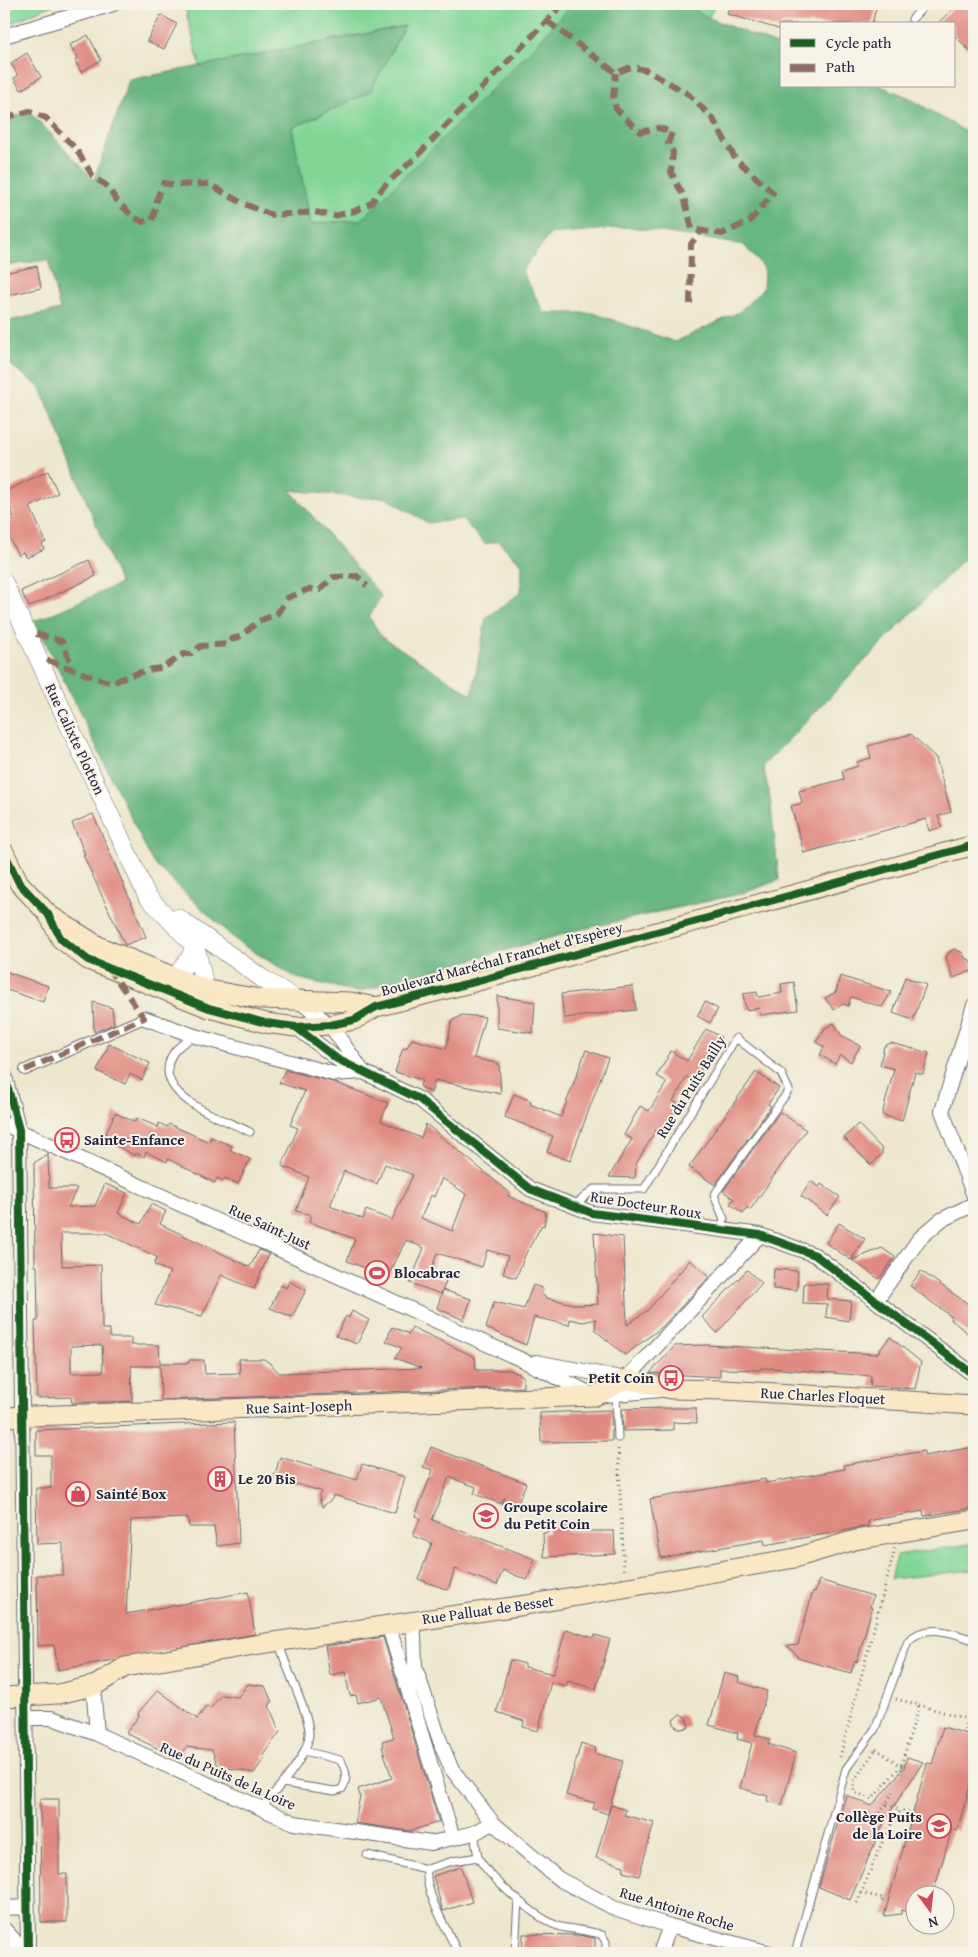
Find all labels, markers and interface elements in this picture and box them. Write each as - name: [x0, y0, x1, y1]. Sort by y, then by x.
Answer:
- legend: [780, 22, 956, 88]
- text: Cycle path: [826, 32, 892, 53]
- text: Path: [826, 56, 855, 77]
- street label: Rue Calixte Plotton: [40, 680, 111, 798]
- street label: Boulevard Maréchal Franchet d'Espèrey: [379, 916, 626, 1001]
- street label: Rue du Puits Bailly: [651, 1031, 731, 1142]
- bus stop icon: Sainte-Enfance: [54, 1127, 80, 1153]
- place label: Sainte-Enfance: [84, 1129, 185, 1150]
- street label: Rue Docteur Roux: [589, 1185, 704, 1224]
- street label: Rue Saint-Just: [226, 1198, 315, 1255]
- sports icon: Blocabrac: [364, 1260, 390, 1286]
- place label: Blocabrac: [394, 1262, 460, 1283]
- bus stop icon: Petit Coin: [658, 1365, 684, 1391]
- place label: Petit Coin: [589, 1367, 654, 1388]
- street label: Rue Charles Floquet: [760, 1382, 887, 1409]
- street label: Rue Saint-Joseph: [245, 1394, 353, 1419]
- building icon: Le 20 Bis: [207, 1466, 233, 1492]
- place label: Le 20 Bis: [238, 1468, 296, 1489]
- shop icon: Sainté Box: [65, 1481, 91, 1507]
- place label: Sainté Box: [96, 1483, 166, 1504]
- place label: Groupe scolaire du Petit Coin: [504, 1496, 608, 1534]
- school or university icon: Groupe scolaire du Petit Coin: [473, 1503, 499, 1529]
- street label: Rue Palluat de Besset: [421, 1590, 556, 1629]
- street label: Rue du Puits de la Loire: [157, 1736, 299, 1815]
- place label: Collège Puits de la Loire: [836, 1806, 922, 1844]
- school or university icon: Collège Puits de la Loire: [926, 1813, 952, 1839]
- street label: Rue Antoine Roche: [617, 1881, 737, 1936]
- north arrow: [906, 1884, 956, 1934]
- text: N: [926, 1912, 940, 1934]

